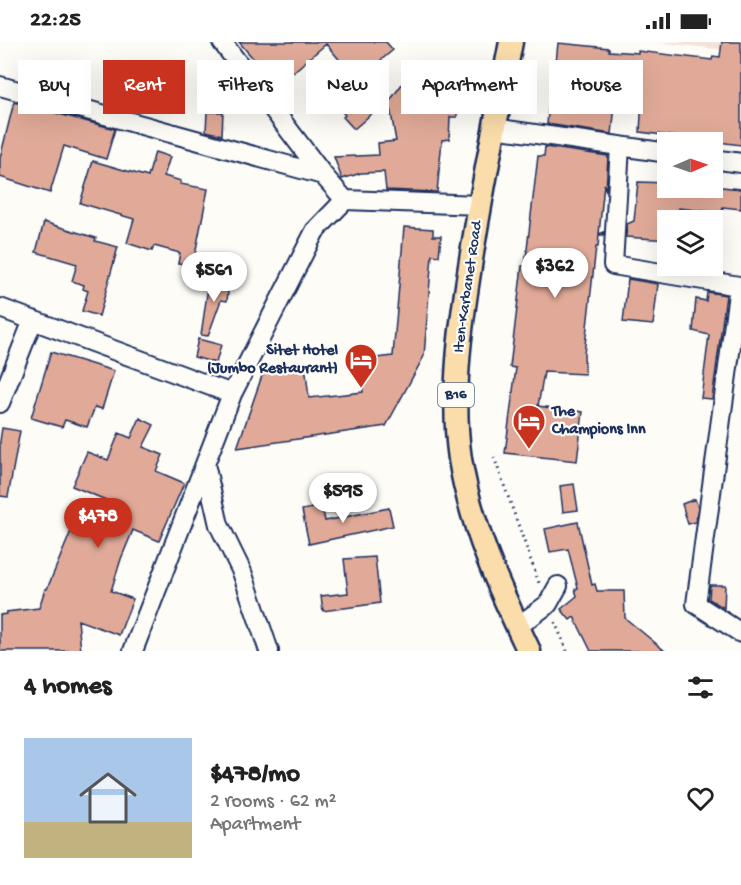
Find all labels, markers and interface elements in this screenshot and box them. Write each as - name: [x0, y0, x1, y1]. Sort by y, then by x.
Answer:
- text: 22:25: [30, 8, 81, 34]
- chip: Buy: [18, 60, 91, 114]
- chip: Rent: [103, 60, 185, 114]
- chip: Filters: [197, 60, 294, 114]
- chip: New: [306, 60, 389, 114]
- chip: Apartment: [401, 60, 537, 114]
- chip: House: [549, 60, 643, 114]
- north arrow: [657, 132, 723, 198]
- map controls: [657, 132, 723, 276]
- button: layers: [657, 210, 723, 276]
- street label: Iten-Karbanet Road: [450, 218, 488, 354]
- pin: $362: [519, 248, 591, 299]
- pin: $561: [178, 252, 250, 303]
- text: $362: [535, 256, 575, 279]
- text: $561: [195, 260, 233, 283]
- place label: Sitet Hotel (Jumbo Restaurant): [207, 342, 338, 379]
- hotel icon: Sitet Hotel (Jumbo Restaurant): [343, 342, 379, 389]
- road number: B16: [438, 383, 474, 407]
- hotel icon: The Champions Inn: [511, 403, 547, 450]
- place label: The Champions Inn: [550, 403, 646, 440]
- pin: $595: [307, 473, 379, 524]
- text: $595: [323, 481, 363, 504]
- pin: $478: [62, 498, 134, 549]
- text: $478: [78, 506, 118, 529]
- icon: filters: [684, 671, 717, 704]
- text: 4 homes: [24, 672, 111, 703]
- text: $478/mo: [210, 760, 300, 791]
- icon: home: [72, 762, 144, 834]
- icon: heart: [684, 782, 717, 815]
- text: 2 rooms · 62 m²: [210, 791, 337, 814]
- text: Apartment: [210, 814, 300, 837]

